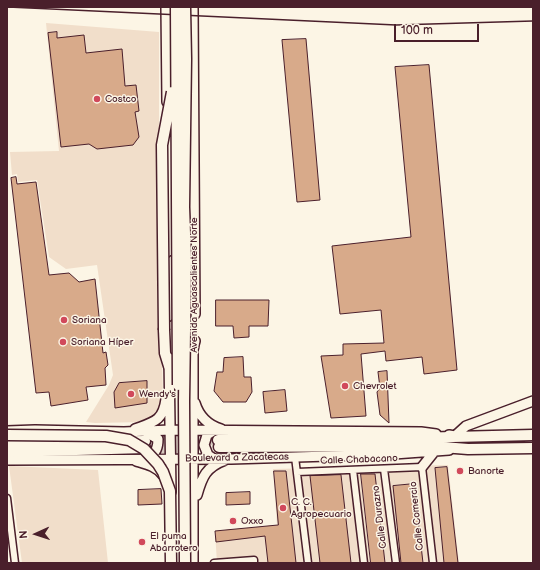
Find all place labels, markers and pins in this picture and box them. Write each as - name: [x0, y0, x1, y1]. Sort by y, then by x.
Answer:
- place label: Costco: [105, 93, 137, 105]
- marker: Costco: [92, 94, 102, 104]
- place label: Soriana: [72, 314, 107, 326]
- marker: Soriana: [59, 315, 69, 325]
- place label: Soriana Híper: [71, 336, 133, 348]
- marker: Soriana Híper: [58, 337, 68, 347]
- place label: Chevrolet: [353, 380, 397, 392]
- marker: Chevrolet: [340, 381, 350, 391]
- place label: Wendy's: [139, 388, 176, 400]
- marker: Wendy's: [126, 389, 136, 399]
- place label: Banorte: [468, 465, 504, 477]
- marker: Banorte: [455, 466, 465, 476]
- place label: C. C. Agropecuario: [291, 496, 352, 520]
- marker: C. C. Agropecuario: [278, 503, 288, 513]
- place label: Oxxo: [241, 515, 263, 527]
- marker: Oxxo: [228, 516, 238, 526]
- place label: El puma Abarrotero: [150, 530, 198, 554]
- marker: El puma Abarrotero: [137, 537, 147, 547]

